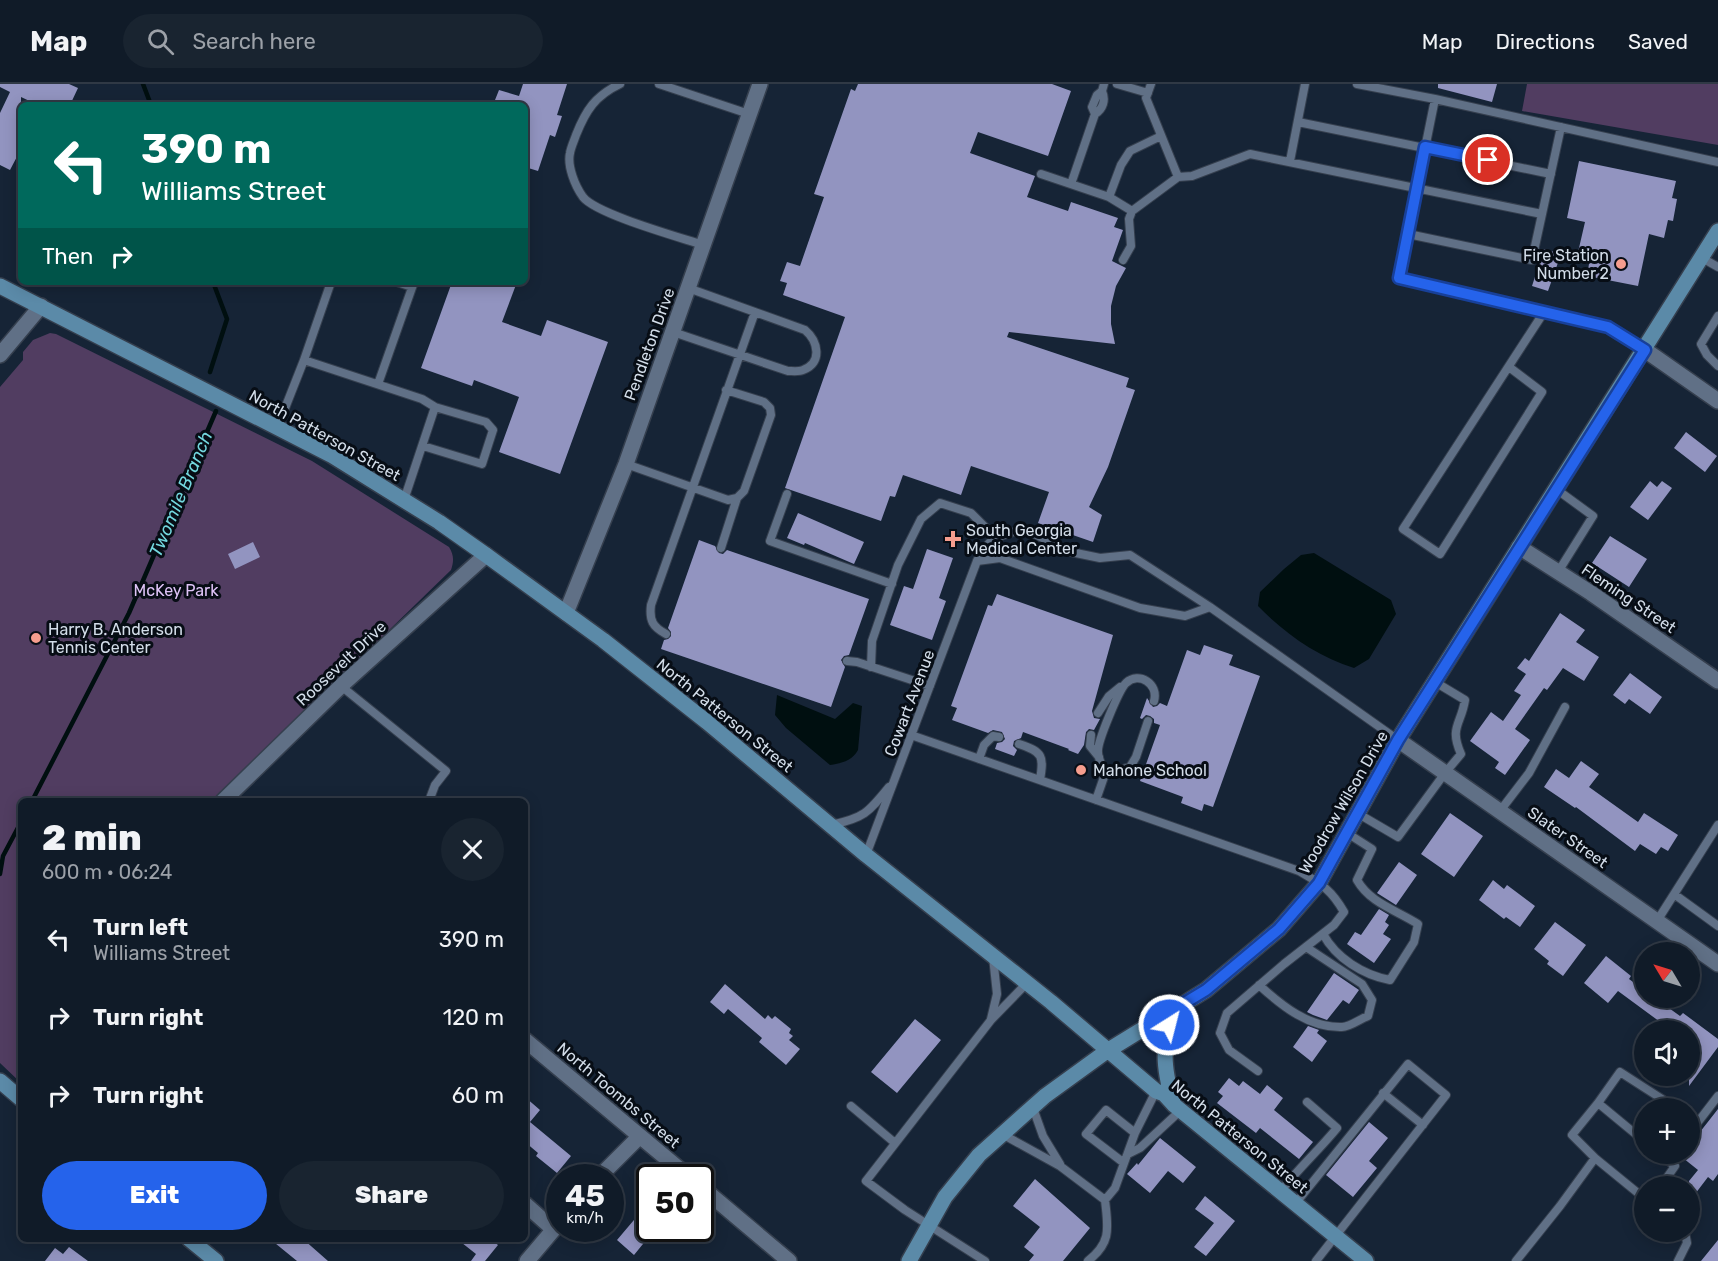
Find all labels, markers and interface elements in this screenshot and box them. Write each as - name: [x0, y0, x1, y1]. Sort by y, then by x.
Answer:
- search box: [123, 14, 543, 68]
- text: Map: [30, 25, 87, 58]
- icon: search: [144, 25, 177, 58]
- text: Search here: [192, 28, 316, 55]
- text: Map: [1422, 29, 1463, 54]
- text: Directions: [1496, 29, 1595, 54]
- text: Saved: [1628, 29, 1688, 54]
- text: 390 m: [141, 124, 272, 174]
- icon: left: [42, 126, 120, 204]
- pin: [1462, 134, 1513, 185]
- icon: arrive: [1471, 143, 1504, 176]
- text: Williams Street: [141, 175, 326, 207]
- icon: right: [105, 240, 138, 273]
- text: Then: [42, 243, 93, 270]
- place label: Fire Station Number 2: [1523, 246, 1609, 283]
- marker: Fire Station Number 2: [1614, 257, 1628, 271]
- street label: Pendleton Drive: [620, 285, 679, 403]
- street label: North Patterson Street: [246, 386, 404, 485]
- water label: Twomile Branch: [145, 428, 217, 560]
- place label: South Georgia Medical Center: [966, 521, 1077, 558]
- marker: South Georgia Medical Center: [944, 530, 962, 548]
- street label: Fleming Street: [1578, 560, 1680, 637]
- park label: McKey Park: [134, 581, 219, 600]
- street label: Roosevelt Drive: [293, 617, 390, 710]
- place label: Harry B. Anderson Tennis Center: [48, 620, 183, 657]
- marker: Harry B. Anderson Tennis Center: [29, 631, 43, 645]
- street label: Cowart Avenue: [880, 647, 939, 759]
- street label: North Patterson Street: [653, 655, 797, 776]
- street label: Woodrow Wilson Drive: [1295, 728, 1392, 877]
- place label: Mahone School: [1093, 761, 1207, 780]
- marker: Mahone School: [1074, 763, 1088, 777]
- street label: Slater Street: [1524, 803, 1612, 872]
- text: 2 min: [42, 816, 142, 859]
- button: close: [441, 818, 504, 881]
- text: 600 m · 06:24: [42, 860, 172, 884]
- text: Turn left: [93, 914, 188, 941]
- icon: left: [42, 923, 75, 956]
- text: 390 m: [439, 926, 504, 953]
- text: Williams Street: [93, 941, 230, 965]
- north arrow: [1634, 942, 1700, 1008]
- map controls: [1634, 942, 1700, 1242]
- position arrow: [1137, 993, 1201, 1057]
- icon: right: [42, 1001, 75, 1034]
- text: Turn right: [93, 1004, 203, 1031]
- text: 120 m: [443, 1004, 504, 1031]
- button: sound: [1634, 1020, 1700, 1086]
- street label: North Toombs Street: [554, 1039, 684, 1152]
- street label: North Patterson Street: [1168, 1076, 1312, 1197]
- icon: right: [42, 1079, 75, 1112]
- text: Turn right: [93, 1082, 203, 1109]
- text: 60 m: [452, 1082, 504, 1109]
- button: +: [1634, 1098, 1700, 1164]
- button: Exit: [42, 1161, 267, 1230]
- button: Share: [279, 1161, 504, 1230]
- speed limit sign: 50: [636, 1164, 714, 1242]
- button: −: [1634, 1176, 1700, 1242]
- text: 45: [565, 1178, 605, 1214]
- text: km/h: [566, 1209, 604, 1227]

